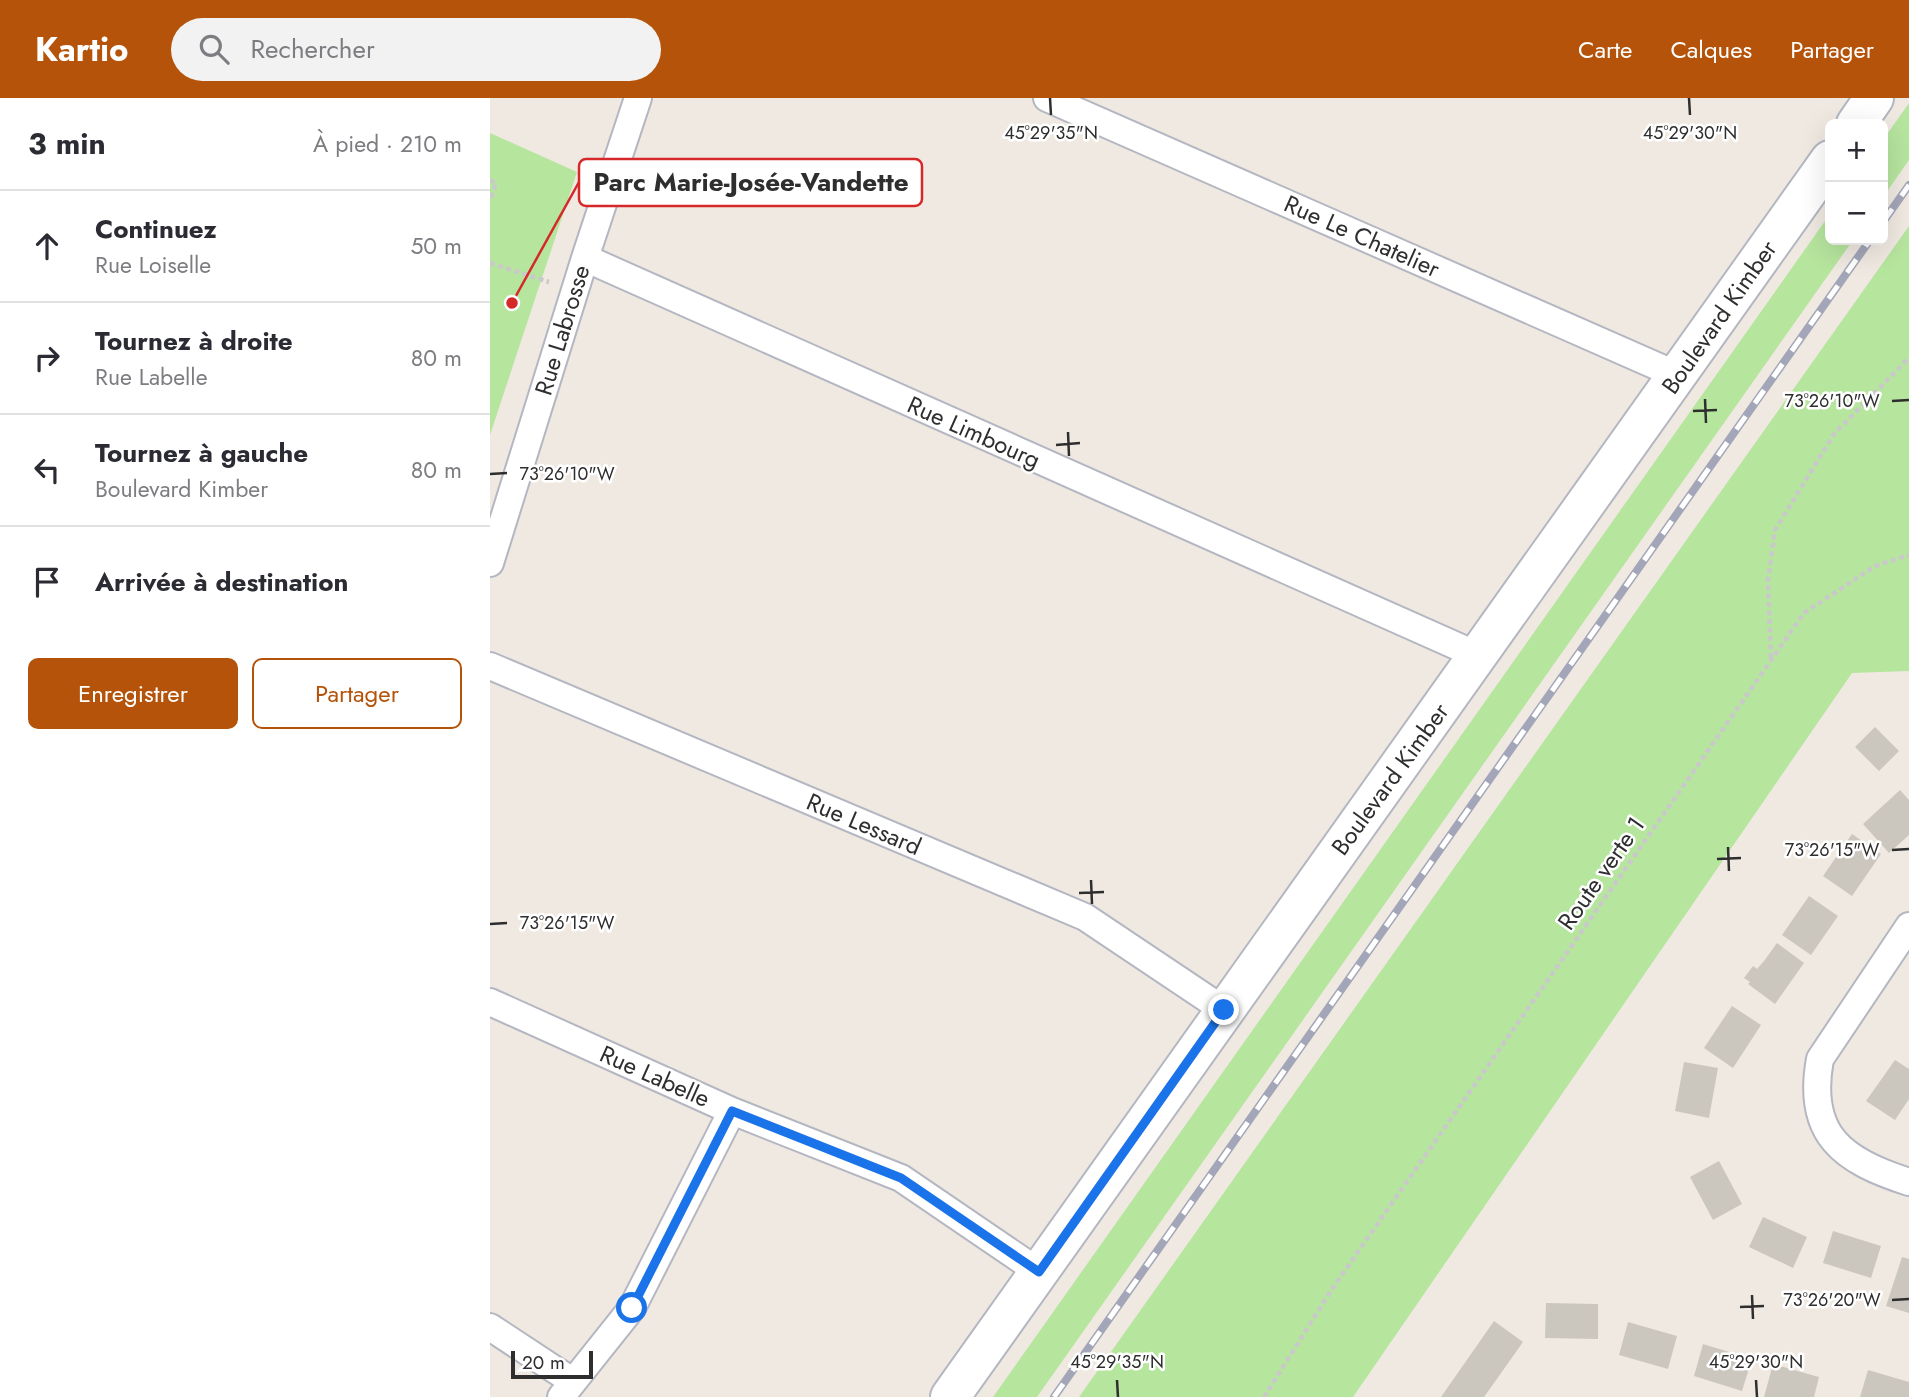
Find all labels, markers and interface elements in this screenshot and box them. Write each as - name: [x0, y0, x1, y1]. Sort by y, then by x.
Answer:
- search box: [171, 18, 661, 81]
- text: Kartio: [35, 26, 129, 73]
- icon: search: [195, 30, 233, 68]
- text: Rechercher: [251, 30, 375, 68]
- text: Carte: [1578, 32, 1632, 67]
- text: Calques: [1670, 32, 1752, 67]
- text: Partager: [1790, 32, 1874, 67]
- map controls: [1825, 119, 1888, 245]
- button: +: [1825, 119, 1888, 182]
- text: 45°29'35"N: [1004, 120, 1098, 146]
- text: 45°29'30"N: [1643, 120, 1737, 146]
- text: 3 min: [28, 122, 106, 165]
- text: À pied · 210 m: [313, 127, 462, 161]
- callout: Parc Marie-Josée-Vandette: [579, 159, 922, 206]
- text: Parc Marie-Josée-Vandette: [593, 163, 909, 201]
- button: −: [1825, 182, 1888, 245]
- street label: Rue Le Chatelier: [1279, 186, 1446, 286]
- text: Continuez: [95, 210, 217, 248]
- icon: ahead: [28, 227, 66, 265]
- text: 50 m: [410, 229, 462, 263]
- street label: Boulevard Kimber: [1653, 232, 1786, 401]
- text: Rue Loiselle: [95, 248, 211, 282]
- street label: Rue Labrosse: [526, 261, 598, 399]
- text: Tournez à droite: [95, 322, 293, 360]
- icon: right: [28, 339, 66, 377]
- text: 80 m: [411, 341, 462, 375]
- text: Rue Labelle: [95, 360, 208, 394]
- street label: Rue Limbourg: [902, 387, 1046, 477]
- text: 73°26'10"W: [1784, 388, 1880, 414]
- text: Tournez à gauche: [95, 434, 308, 472]
- icon: left: [28, 451, 66, 489]
- text: 80 m: [411, 453, 462, 487]
- text: 73°26'10"W: [519, 461, 615, 487]
- text: Boulevard Kimber: [95, 472, 268, 506]
- icon: arrive: [28, 563, 66, 601]
- text: Arrivée à destination: [95, 563, 348, 601]
- button: Enregistrer: [28, 658, 238, 729]
- button: Partager: [252, 658, 462, 729]
- street label: Boulevard Kimber: [1323, 695, 1458, 862]
- street label: Rue Lessard: [801, 784, 927, 864]
- street label: Route verte 1: [1549, 809, 1653, 937]
- text: 73°26'15"W: [1785, 837, 1879, 863]
- text: 73°26'15"W: [520, 910, 614, 936]
- route end: [1208, 994, 1239, 1025]
- street label: Rue Labelle: [594, 1036, 716, 1116]
- text: 73°26'20"W: [1783, 1287, 1881, 1313]
- route start: [616, 1292, 647, 1323]
- scale bar: [511, 1348, 593, 1380]
- text: 20 m: [522, 1349, 565, 1376]
- text: 45°29'35"N: [1070, 1349, 1164, 1375]
- text: 45°29'30"N: [1709, 1349, 1803, 1375]

